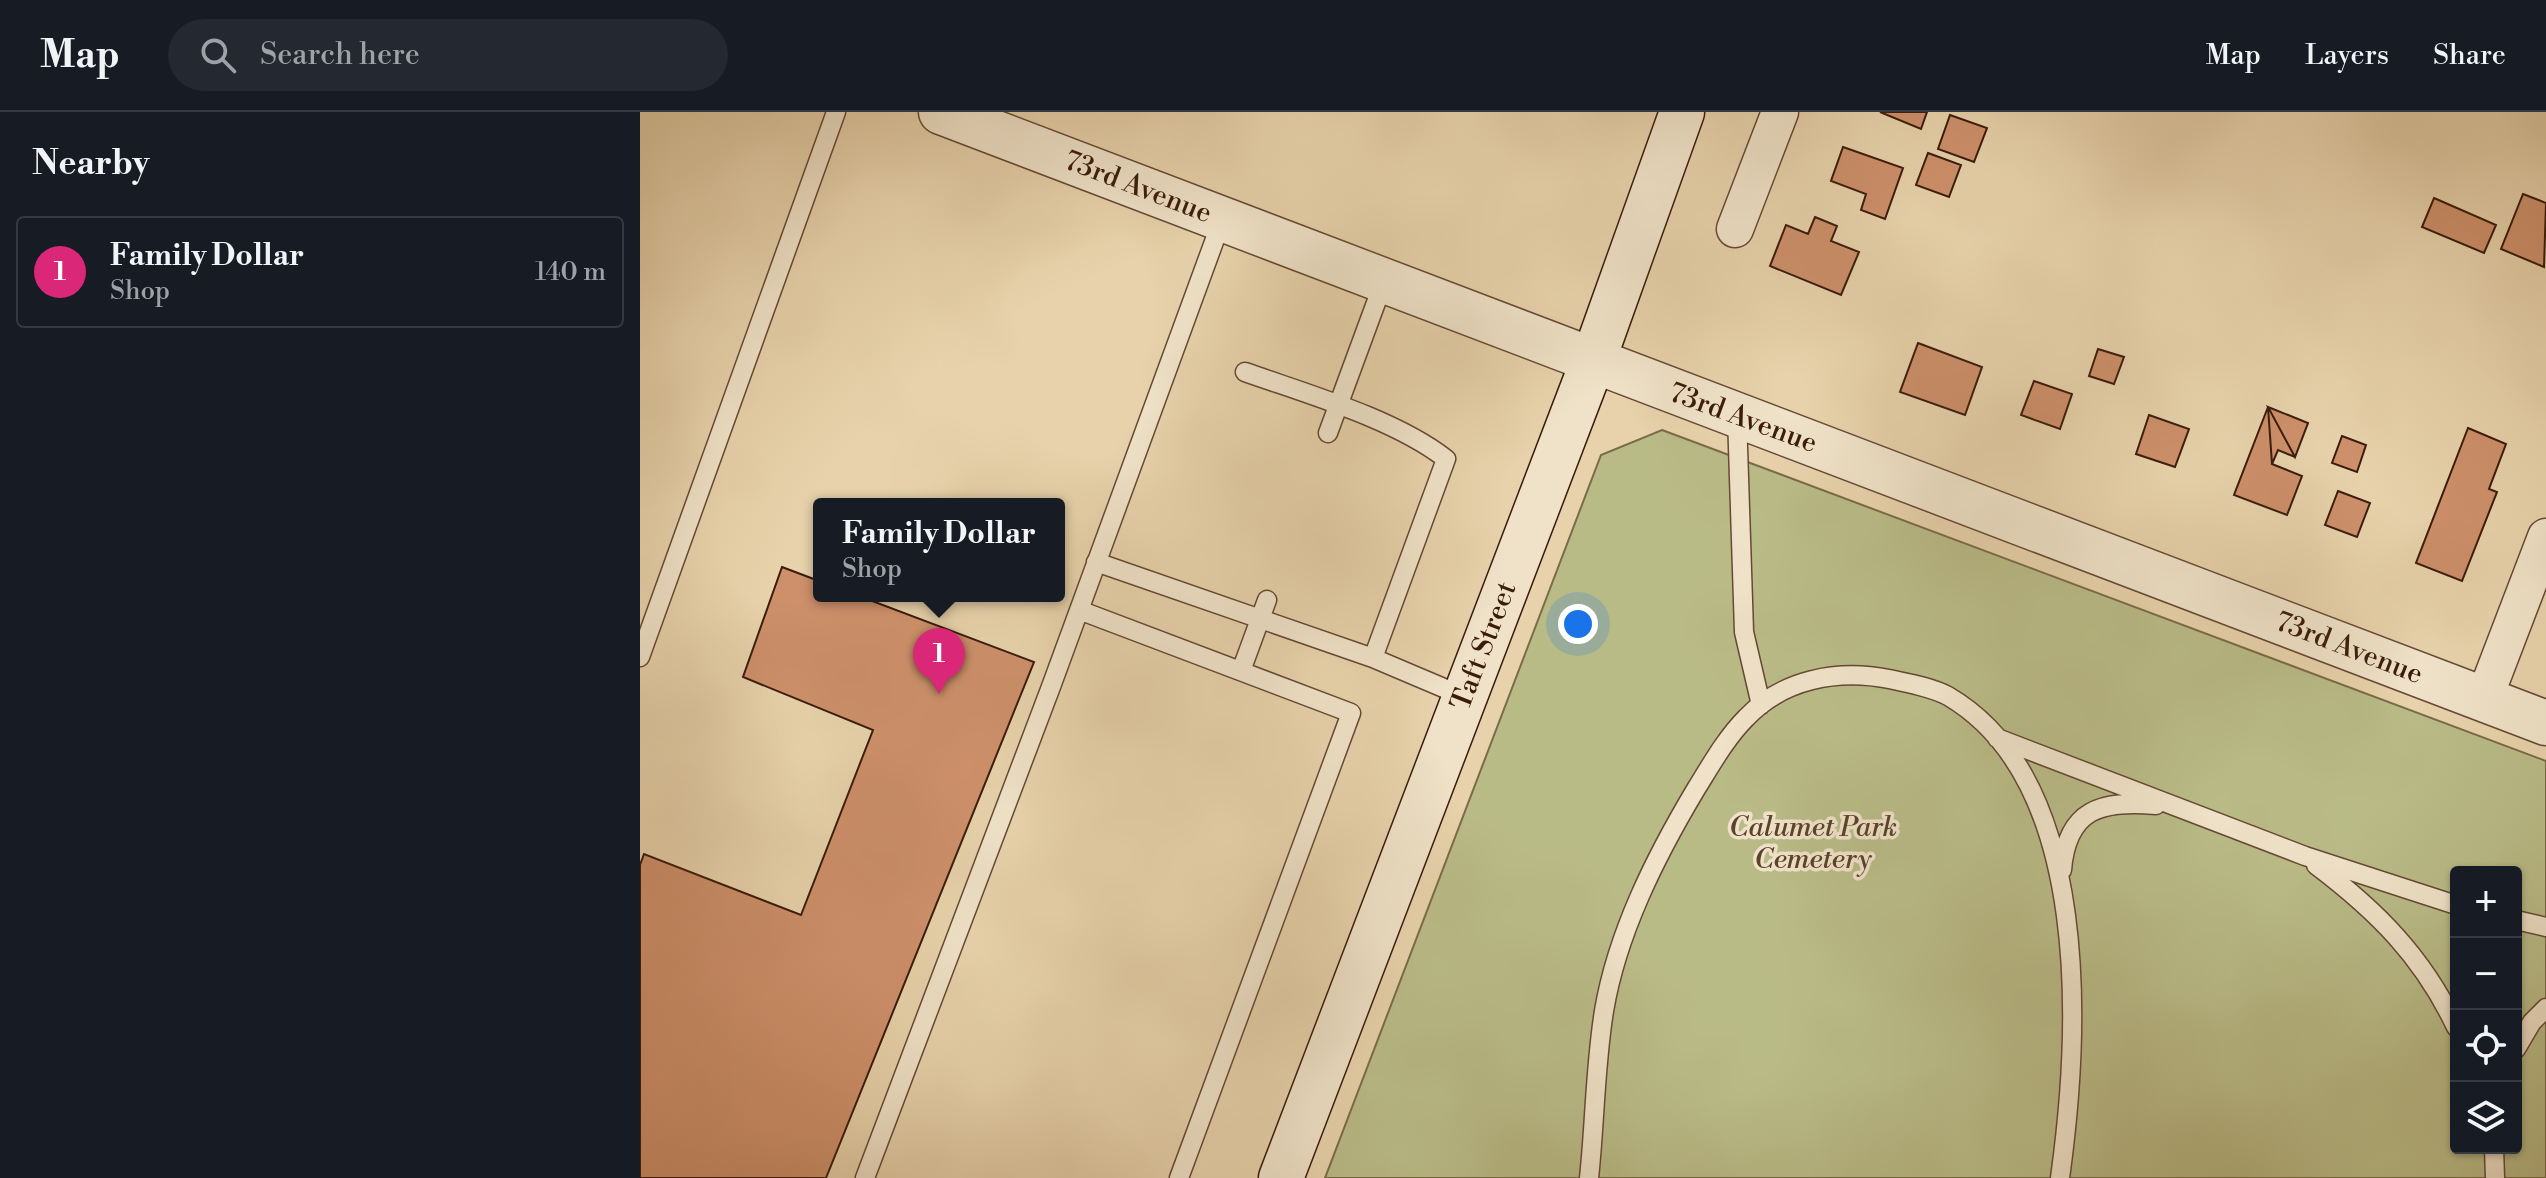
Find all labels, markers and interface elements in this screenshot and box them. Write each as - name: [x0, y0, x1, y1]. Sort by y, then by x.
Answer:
- search box: [168, 19, 728, 91]
- text: Map: [40, 32, 120, 79]
- icon: search: [196, 33, 240, 77]
- text: Search here: [260, 36, 420, 74]
- text: Map: [2206, 38, 2261, 73]
- text: Layers: [2305, 38, 2389, 73]
- text: Share: [2433, 38, 2506, 73]
- text: Nearby: [32, 143, 150, 185]
- street label: 73rd Avenue: [1059, 143, 1217, 231]
- text: Family Dollar: [110, 237, 304, 275]
- text: 1: [54, 256, 66, 288]
- text: 140 m: [535, 256, 606, 288]
- text: Shop: [110, 275, 170, 307]
- street label: 73rd Avenue: [1664, 375, 1822, 461]
- popup: [813, 498, 1065, 602]
- text: Family Dollar: [842, 515, 1036, 553]
- text: Shop: [842, 553, 902, 585]
- street label: Taft Street: [1443, 577, 1525, 715]
- your location: [1558, 604, 1598, 644]
- street label: 73rd Avenue: [2270, 604, 2428, 692]
- pin: 1: [913, 628, 965, 694]
- park label: Calumet Park Cemetery: [1729, 810, 1897, 877]
- map controls: [2450, 866, 2522, 1154]
- button: +: [2450, 866, 2522, 938]
- button: −: [2450, 938, 2522, 1010]
- button: locate: [2450, 1010, 2522, 1082]
- button: layers: [2450, 1082, 2522, 1154]

